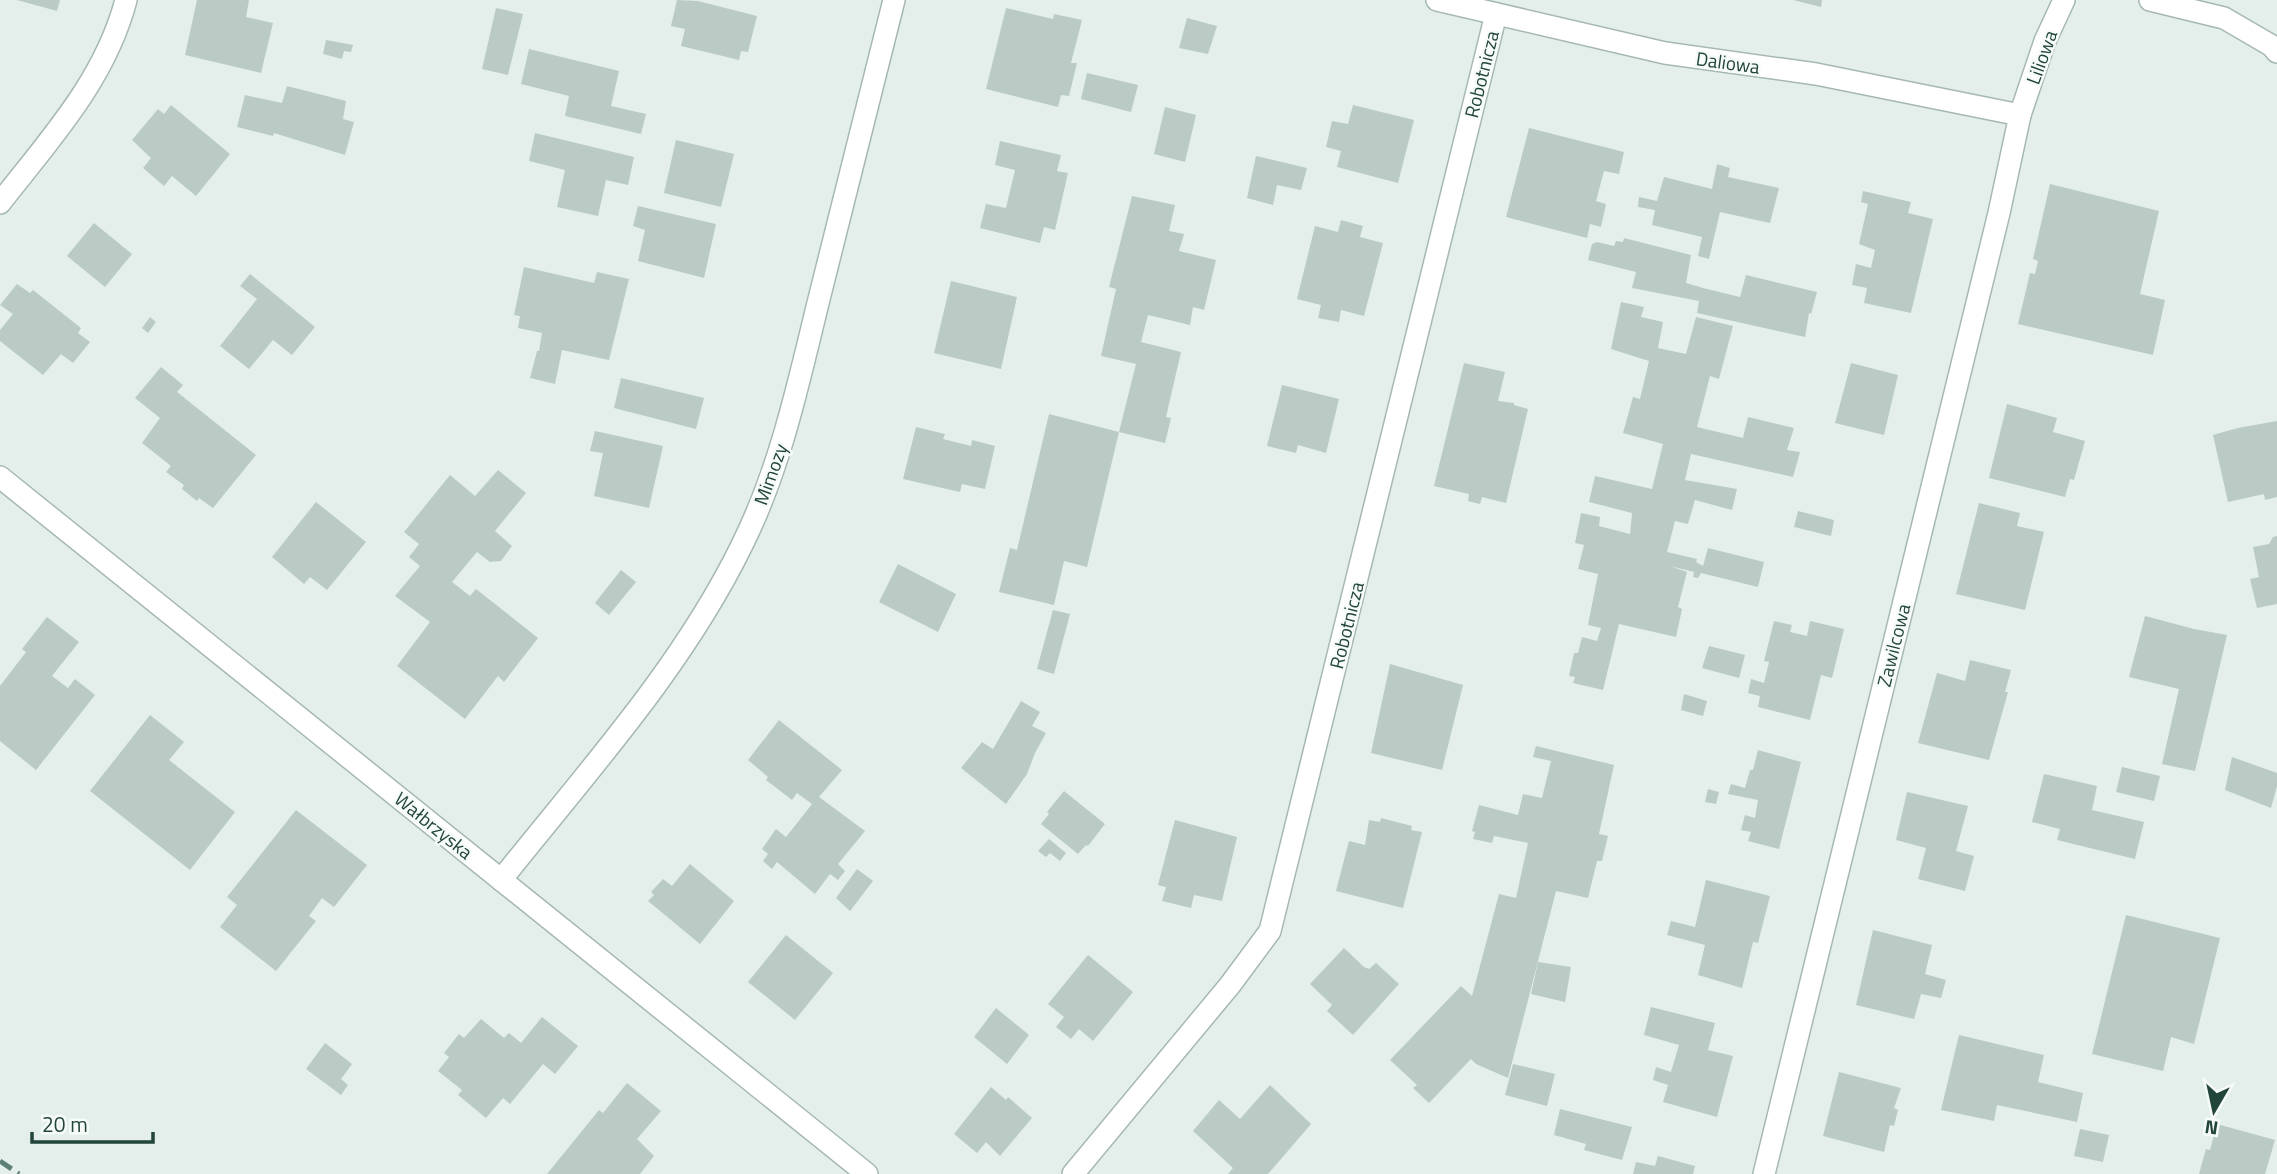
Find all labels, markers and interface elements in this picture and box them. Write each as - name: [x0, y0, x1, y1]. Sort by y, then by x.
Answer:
- street label: Liliowa: [2018, 25, 2064, 88]
- street label: Robotnicza: [1456, 27, 1506, 121]
- street label: Daliowa: [1694, 43, 1762, 81]
- street label: Mimozy: [745, 439, 795, 509]
- street label: Robotnicza: [1321, 578, 1371, 672]
- street label: Zawilcowa: [1869, 600, 1917, 690]
- street label: Wałbrzyska: [388, 784, 480, 866]
- north arrow: [2179, 1076, 2249, 1146]
- scale bar: [32, 1100, 152, 1144]
- text: 20 m: [42, 1108, 88, 1140]
- text: N: [2202, 1113, 2220, 1144]

